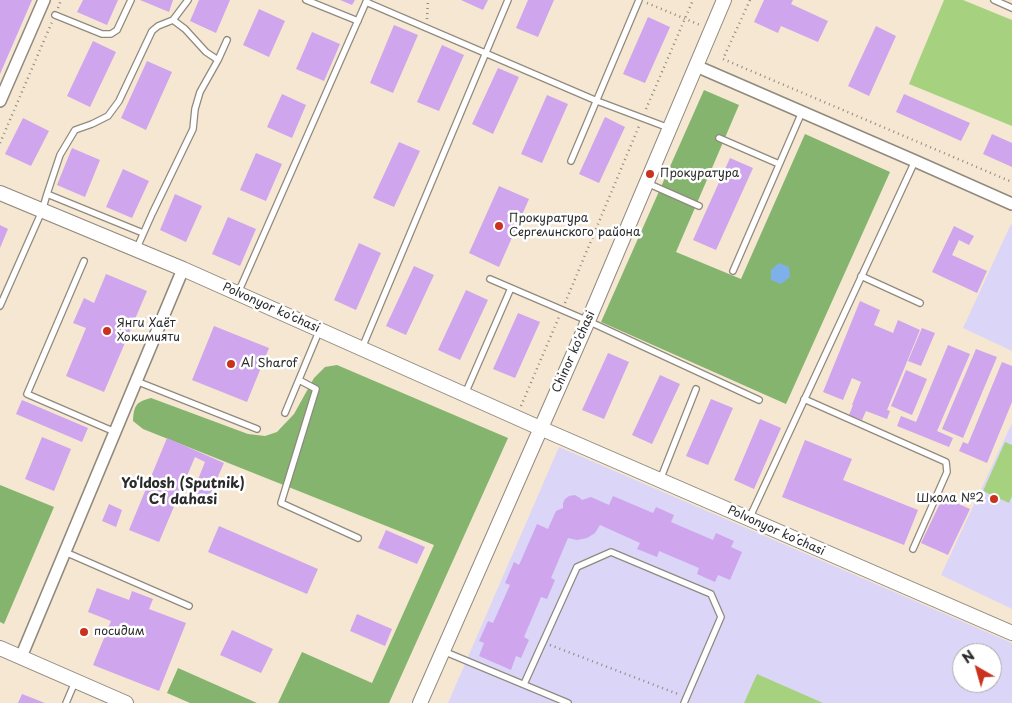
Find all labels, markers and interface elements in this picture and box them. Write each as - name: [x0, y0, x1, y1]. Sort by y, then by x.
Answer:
- place label: Прокуратура: [660, 167, 739, 181]
- marker: Прокуратура: [644, 168, 656, 180]
- place label: Прокуратура Сергелинского района: [509, 212, 641, 240]
- marker: Прокуратура Сергелинского района: [493, 220, 505, 232]
- street label: Polvonyor ko'chasi: [220, 280, 322, 336]
- street label: Chinor ko'chasi: [550, 309, 598, 395]
- place label: Янги Хаёт Хокимияти: [117, 317, 180, 345]
- marker: Янги Хаёт Хокимияти: [101, 325, 113, 337]
- place label: Al Sharof: [241, 357, 297, 371]
- marker: Al Sharof: [225, 358, 237, 370]
- district label: Yo‘ldosh (Sputnik) C1 dahasi: [121, 476, 245, 508]
- place label: Школа №2: [917, 492, 984, 506]
- marker: Школа №2: [988, 493, 1000, 505]
- street label: Polvonyor koʻchasi: [725, 503, 827, 559]
- place label: посидим: [94, 625, 145, 639]
- marker: посидим: [78, 626, 90, 638]
- north arrow: [952, 643, 1002, 693]
- text: N: [957, 645, 979, 668]

